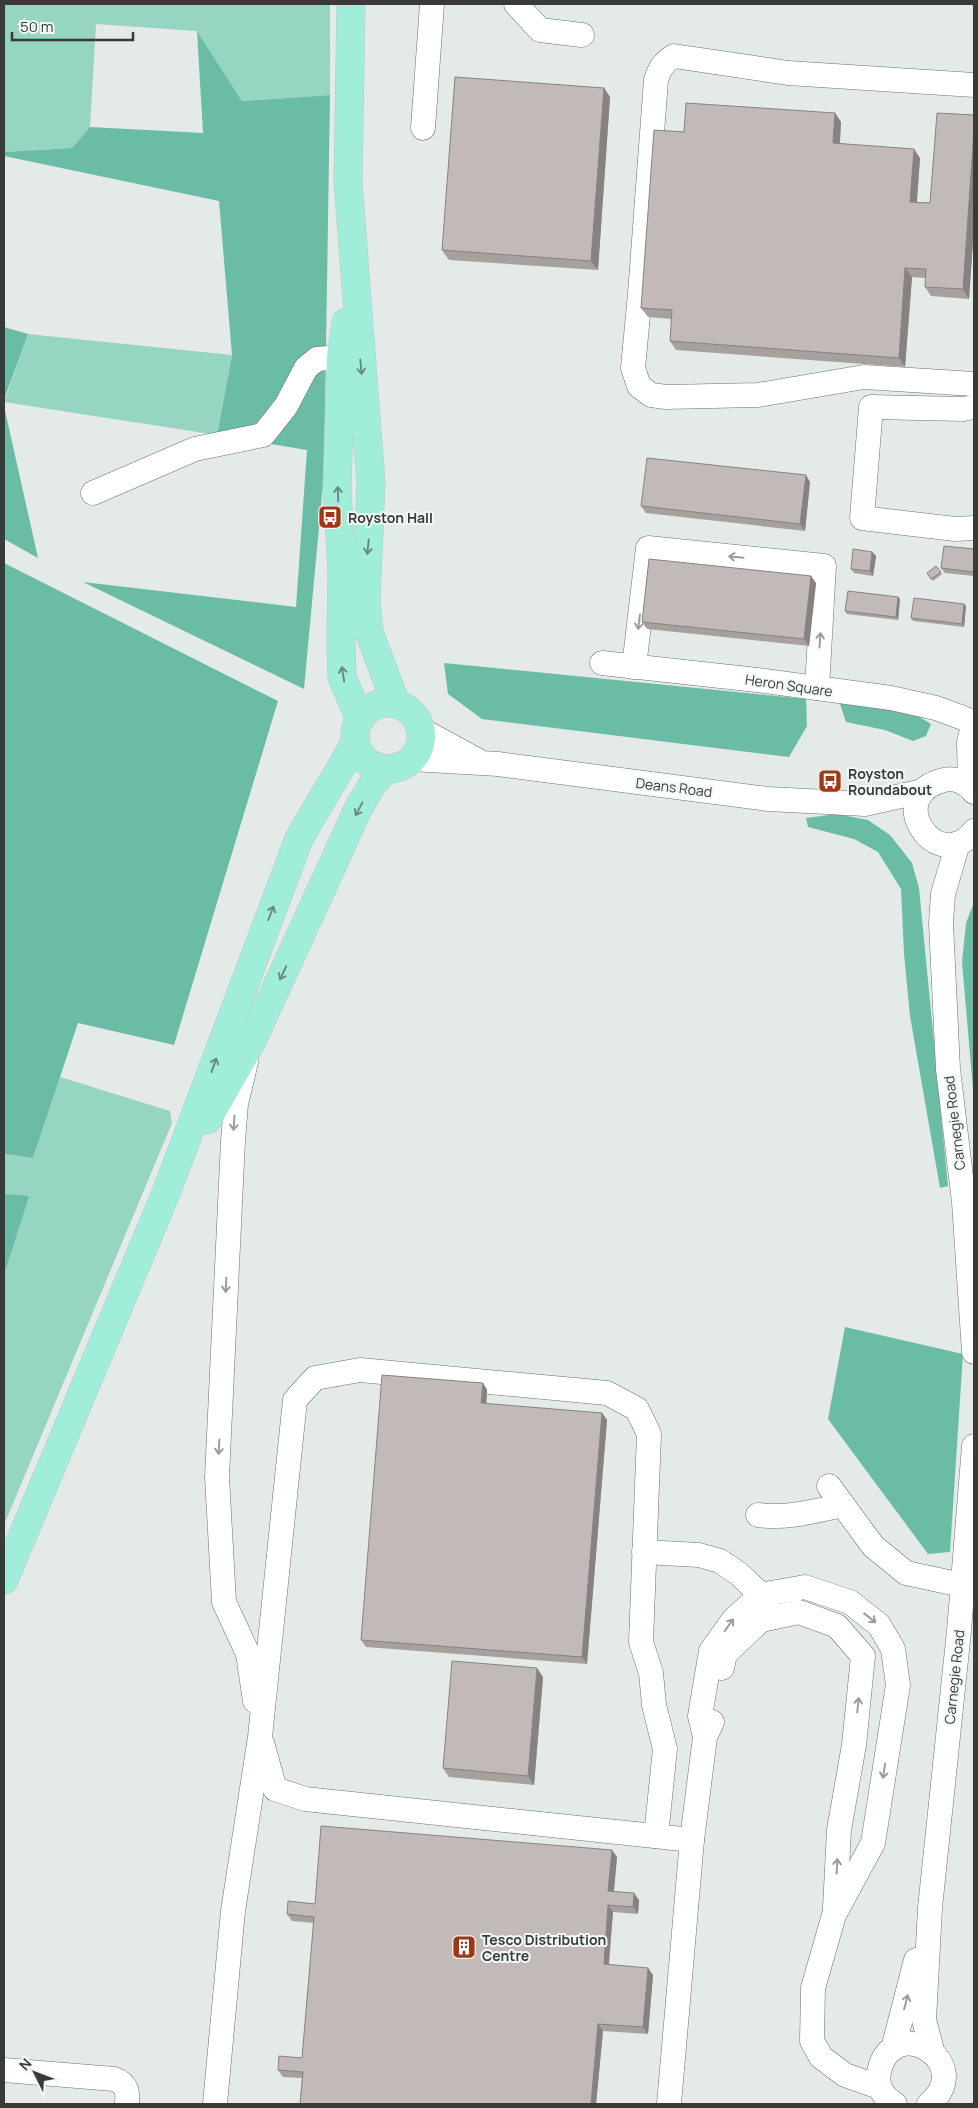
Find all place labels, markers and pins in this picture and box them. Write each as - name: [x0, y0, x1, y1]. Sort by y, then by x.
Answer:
- bus stop icon: Royston Hall: [317, 504, 343, 530]
- place label: Royston Hall: [348, 508, 433, 527]
- place label: Royston Roundabout: [848, 764, 932, 799]
- bus stop icon: Royston Roundabout: [817, 768, 843, 794]
- place label: Tesco Distribution Centre: [482, 1930, 606, 1965]
- building icon: Tesco Distribution Centre: [451, 1934, 477, 1960]

